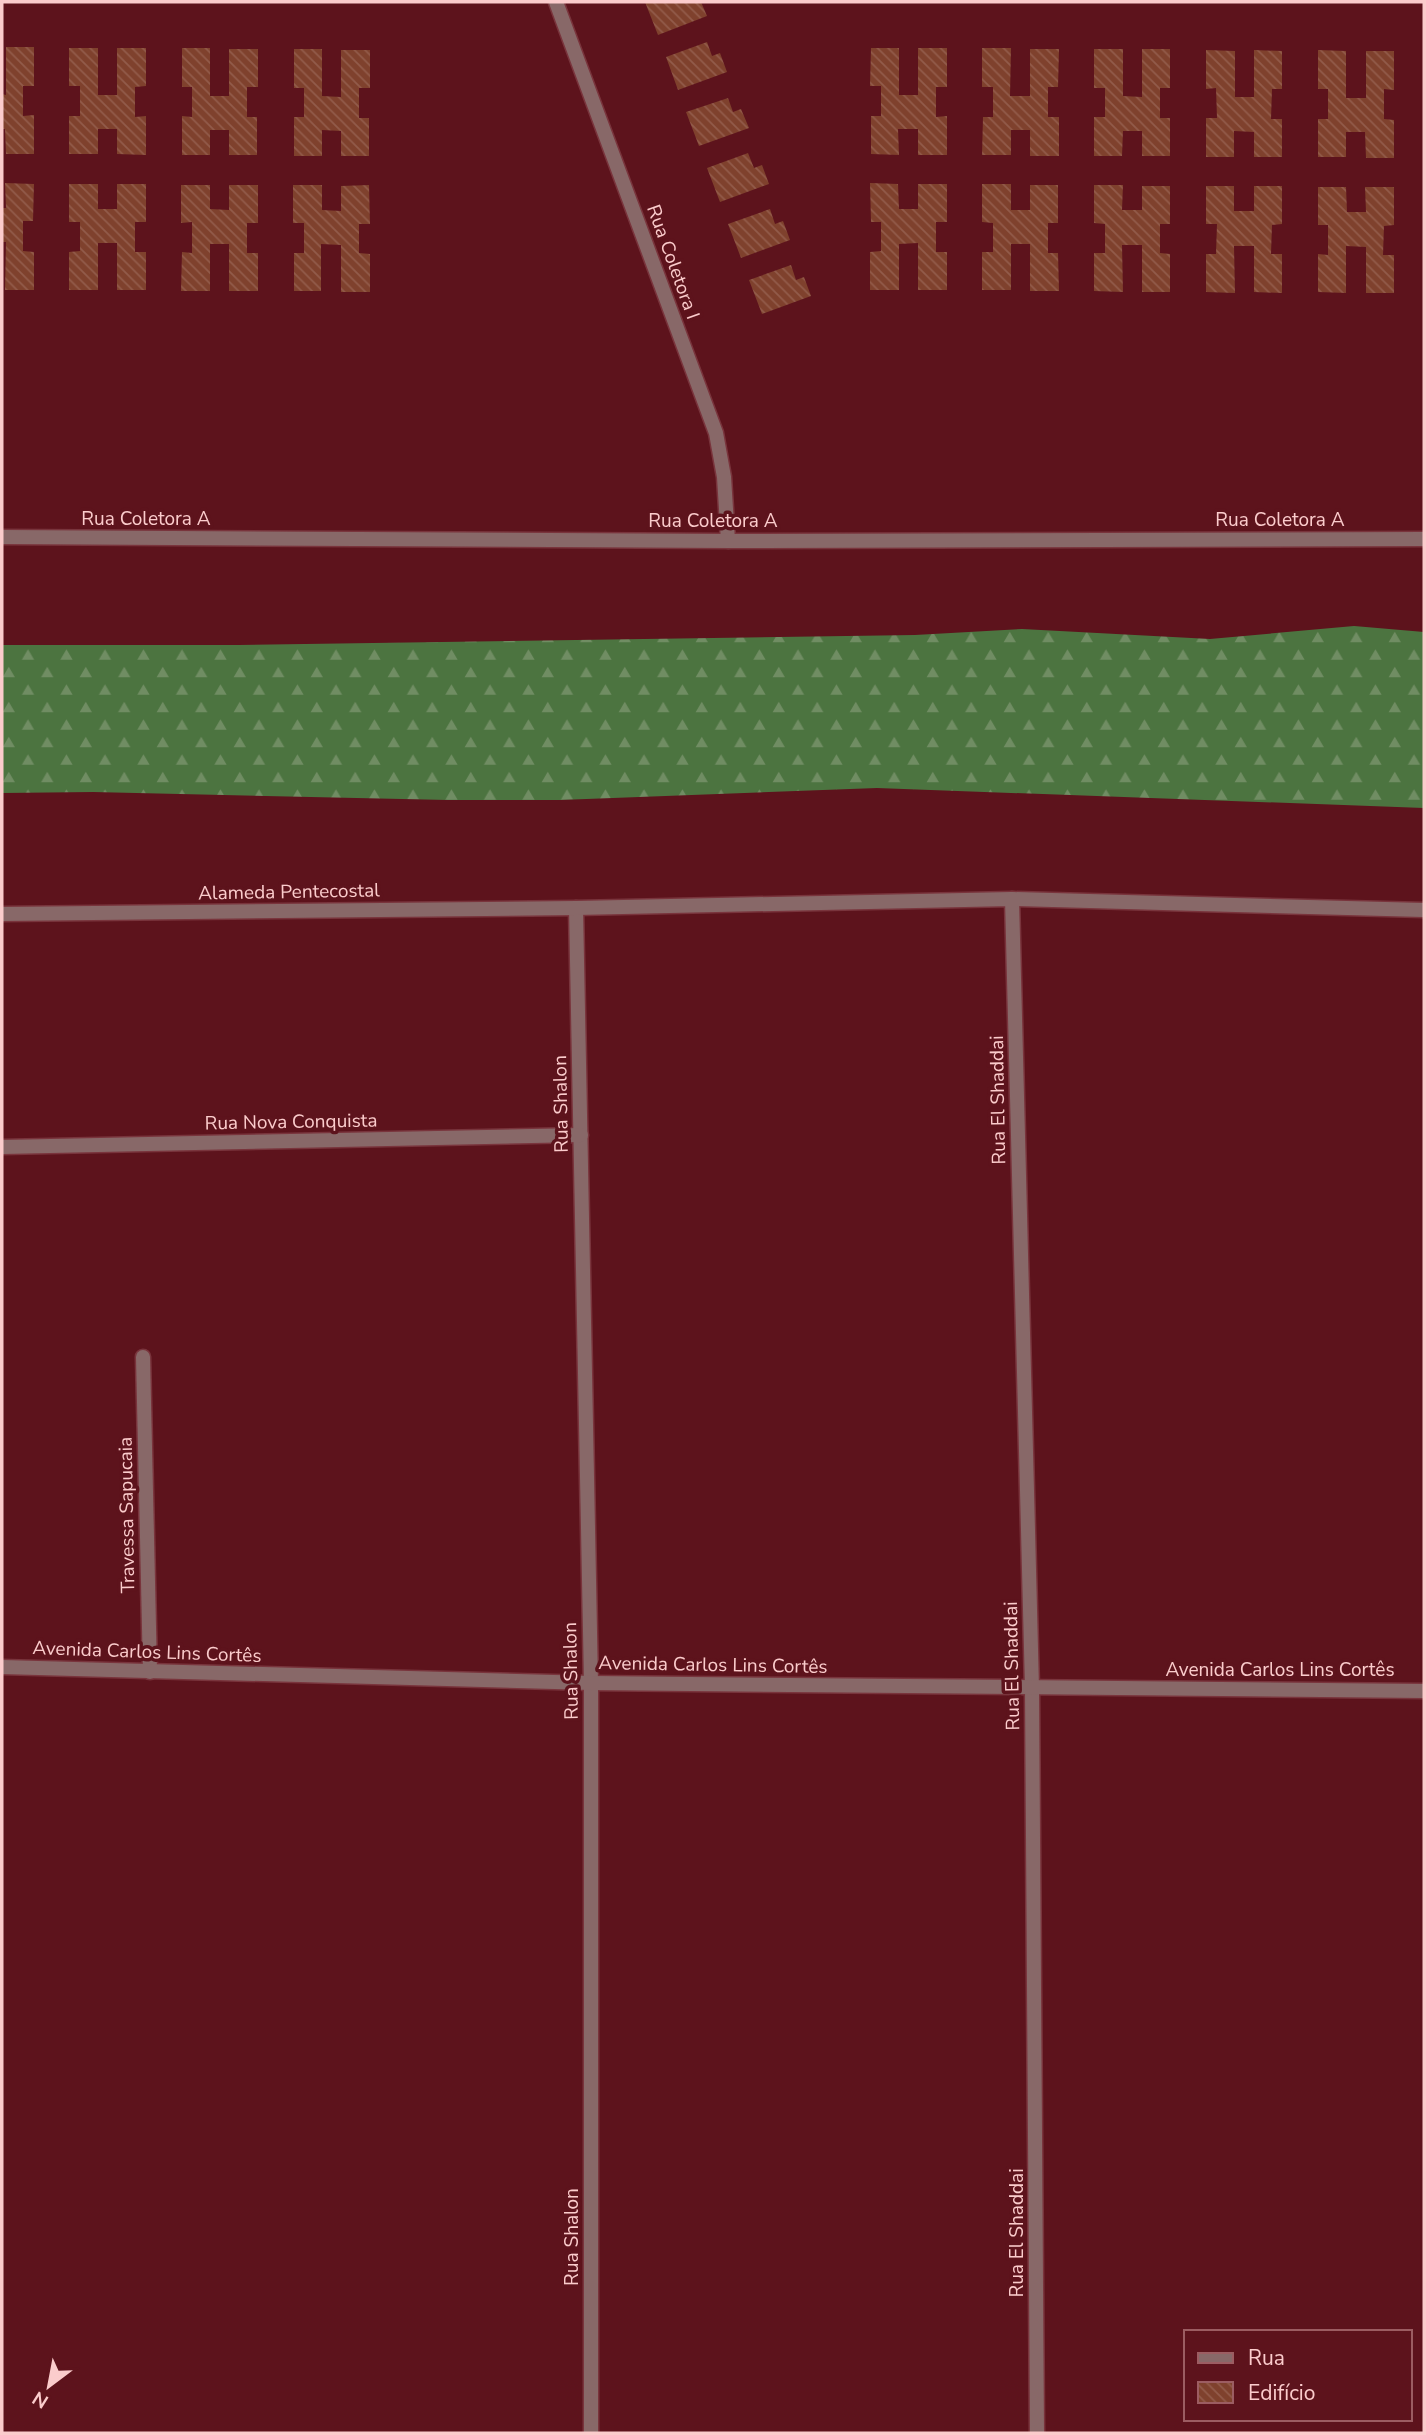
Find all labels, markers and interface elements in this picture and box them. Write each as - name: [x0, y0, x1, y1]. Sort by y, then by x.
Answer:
- street label: Rua Coletora I: [640, 201, 706, 323]
- street label: Rua Coletora A: [81, 506, 211, 532]
- street label: Rua Coletora A: [1215, 507, 1345, 533]
- street label: Rua Coletora A: [648, 508, 778, 534]
- street label: Alameda Pentecostal: [198, 877, 380, 907]
- street label: Rua El Shaddai: [984, 1035, 1012, 1165]
- street label: Rua Shalon: [547, 1055, 575, 1153]
- street label: Rua Nova Conquista: [204, 1107, 378, 1137]
- street label: Travessa Sapucaia: [113, 1437, 141, 1593]
- street label: Rua El Shaddai: [998, 1601, 1026, 1731]
- street label: Rua Shalon: [557, 1622, 585, 1720]
- street label: Avenida Carlos Lins Cortês: [32, 1635, 262, 1669]
- street label: Avenida Carlos Lins Cortês: [598, 1650, 828, 1680]
- street label: Avenida Carlos Lins Cortês: [1165, 1657, 1395, 1683]
- street label: Rua El Shaddai: [1004, 2168, 1030, 2298]
- street label: Rua Shalon: [559, 2188, 585, 2286]
- legend: [1184, 2330, 1412, 2421]
- text: Rua: [1248, 2344, 1285, 2372]
- north arrow: [14, 2351, 84, 2421]
- text: Edifício: [1248, 2379, 1315, 2407]
- text: N: [28, 2385, 53, 2414]

